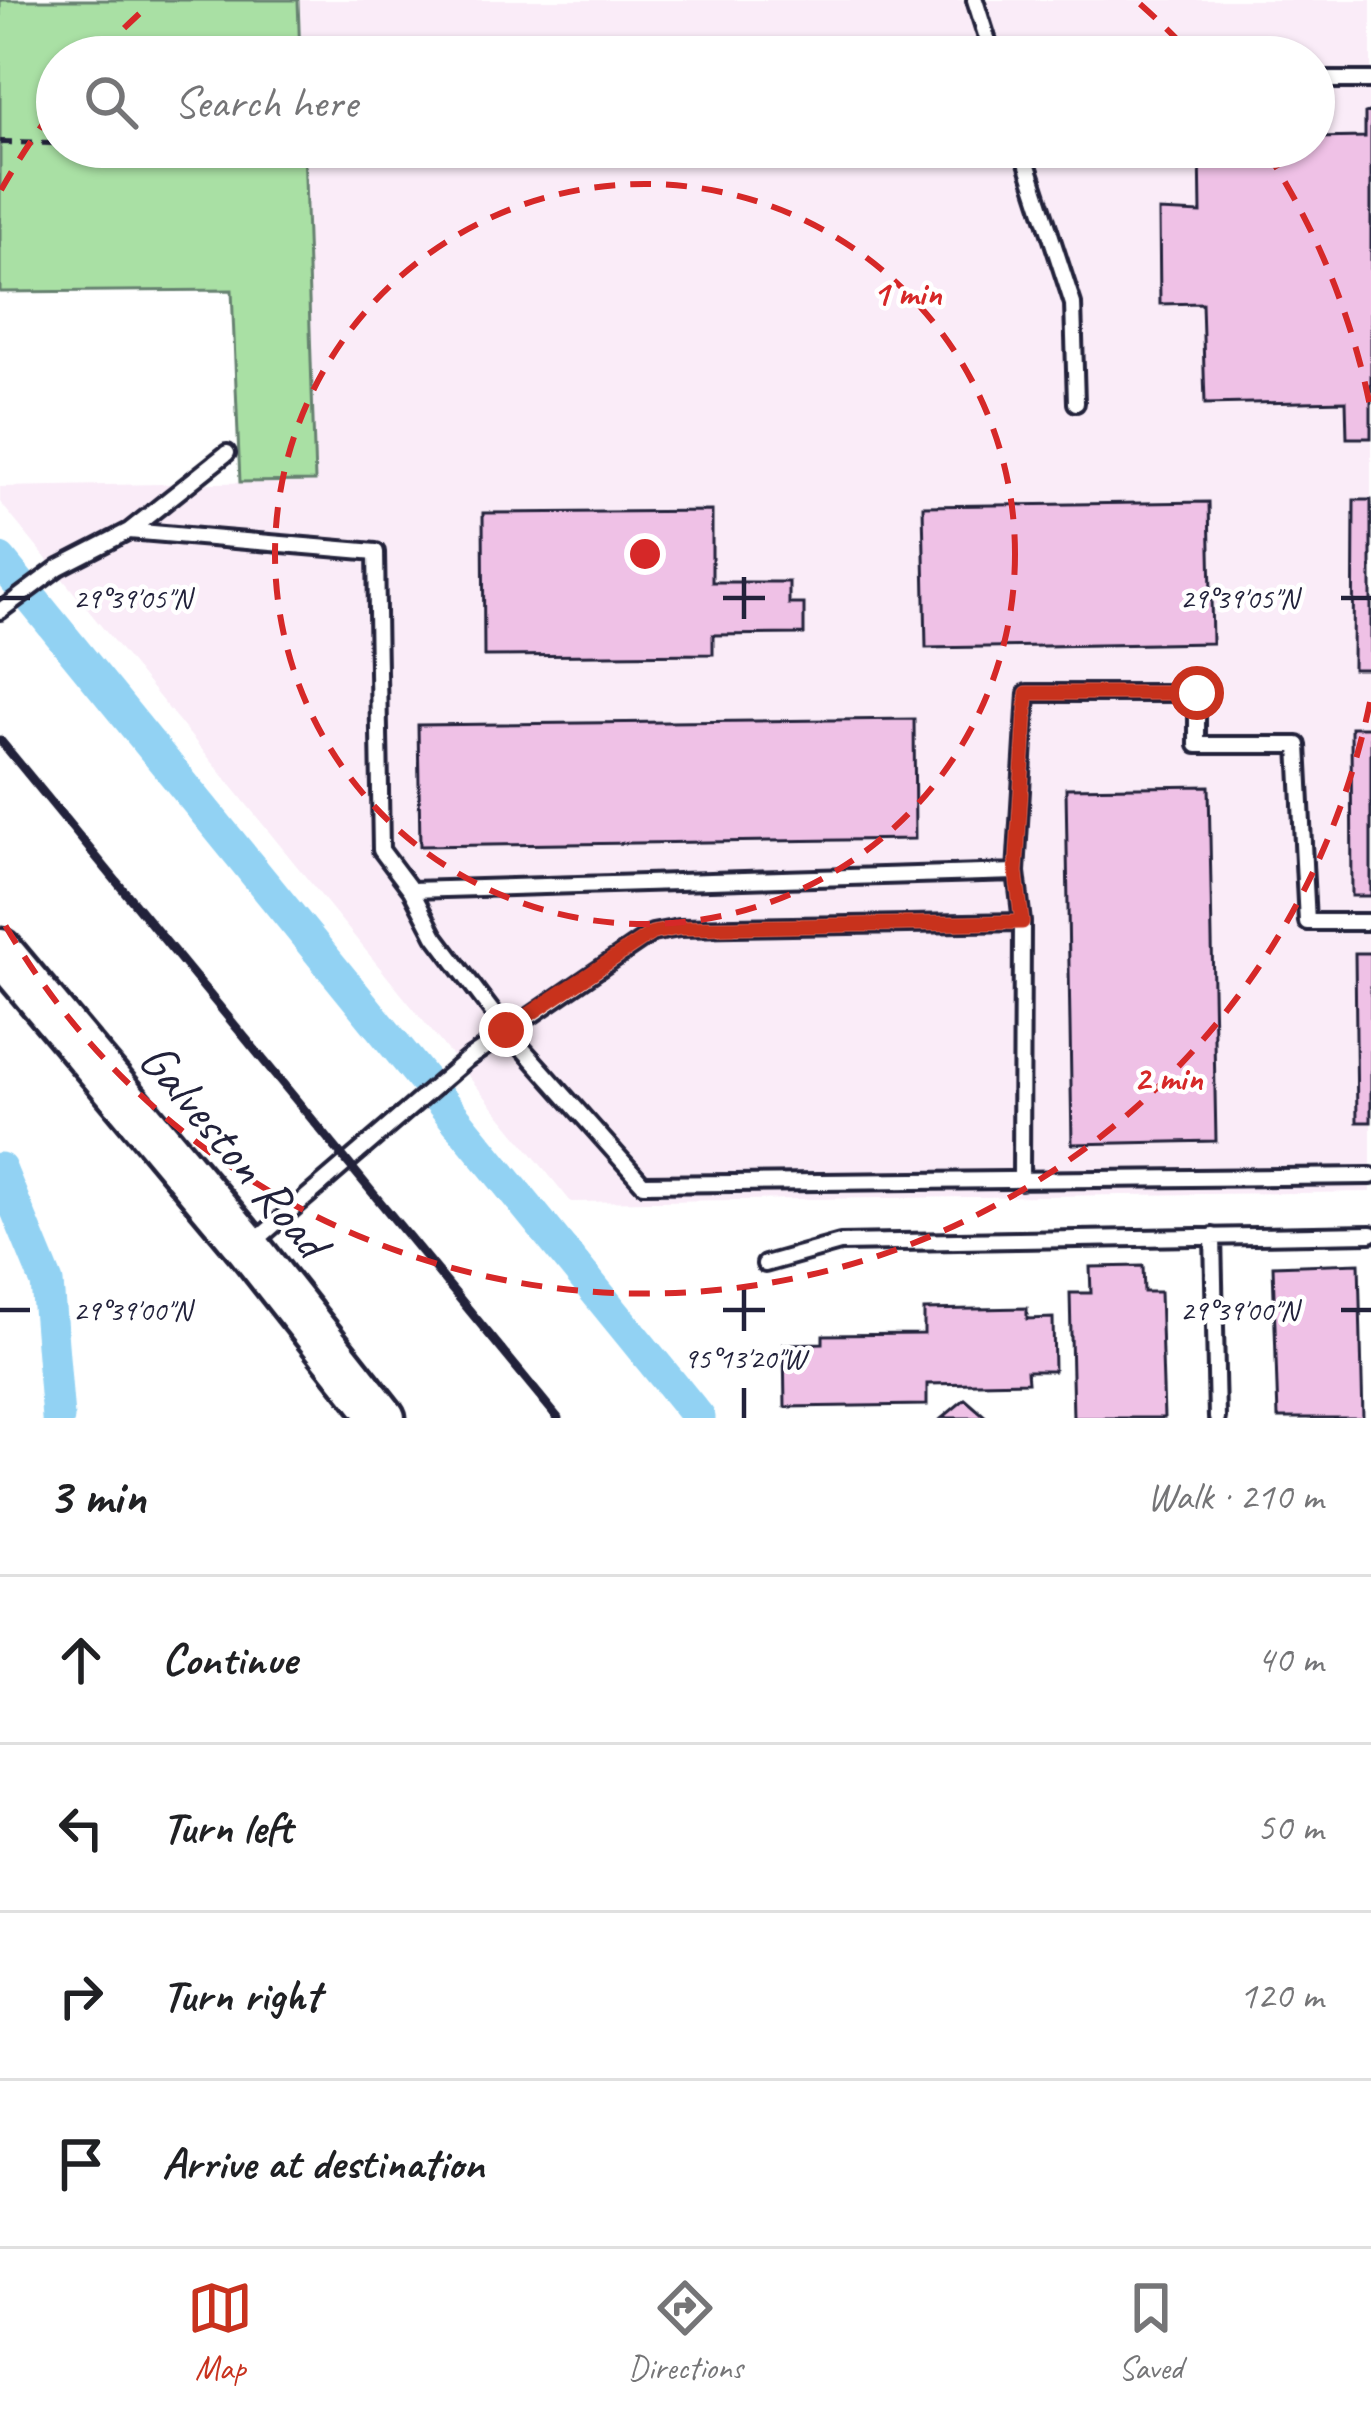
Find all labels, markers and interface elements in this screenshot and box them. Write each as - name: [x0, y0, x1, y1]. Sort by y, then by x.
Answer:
- search box: [36, 36, 1335, 168]
- icon: search: [78, 69, 144, 135]
- text: Search here: [174, 74, 357, 131]
- text: 1 min: [873, 270, 943, 316]
- centre of rings: [624, 533, 666, 575]
- text: 29°39'05"N: [73, 579, 196, 617]
- text: 29°39'05"N: [1180, 579, 1303, 617]
- route start: [1170, 666, 1224, 720]
- route end: [479, 1003, 533, 1057]
- street label: Galveston Road: [125, 1029, 347, 1276]
- text: 2 min: [1134, 1055, 1204, 1101]
- text: 29°39'00"N: [73, 1291, 196, 1329]
- text: 29°39'00"N: [1180, 1291, 1303, 1329]
- text: 95°13'20"W: [683, 1339, 810, 1377]
- text: 3 min: [48, 1464, 146, 1528]
- text: Walk · 210 m: [1147, 1472, 1323, 1521]
- icon: ahead: [48, 1627, 114, 1693]
- text: Continue: [162, 1631, 296, 1688]
- text: 40 m: [1257, 1635, 1323, 1684]
- icon: left: [48, 1795, 114, 1861]
- text: Turn left: [162, 1799, 292, 1856]
- text: 50 m: [1257, 1803, 1323, 1852]
- icon: right: [48, 1963, 114, 2029]
- text: Turn right: [162, 1967, 320, 2024]
- text: 120 m: [1239, 1971, 1323, 2020]
- icon: arrive: [48, 2131, 114, 2197]
- text: Arrive at destination: [162, 2135, 484, 2192]
- tab: Map: [187, 2275, 253, 2389]
- tab: Directions: [628, 2275, 743, 2389]
- tab: Saved: [1118, 2275, 1184, 2389]

